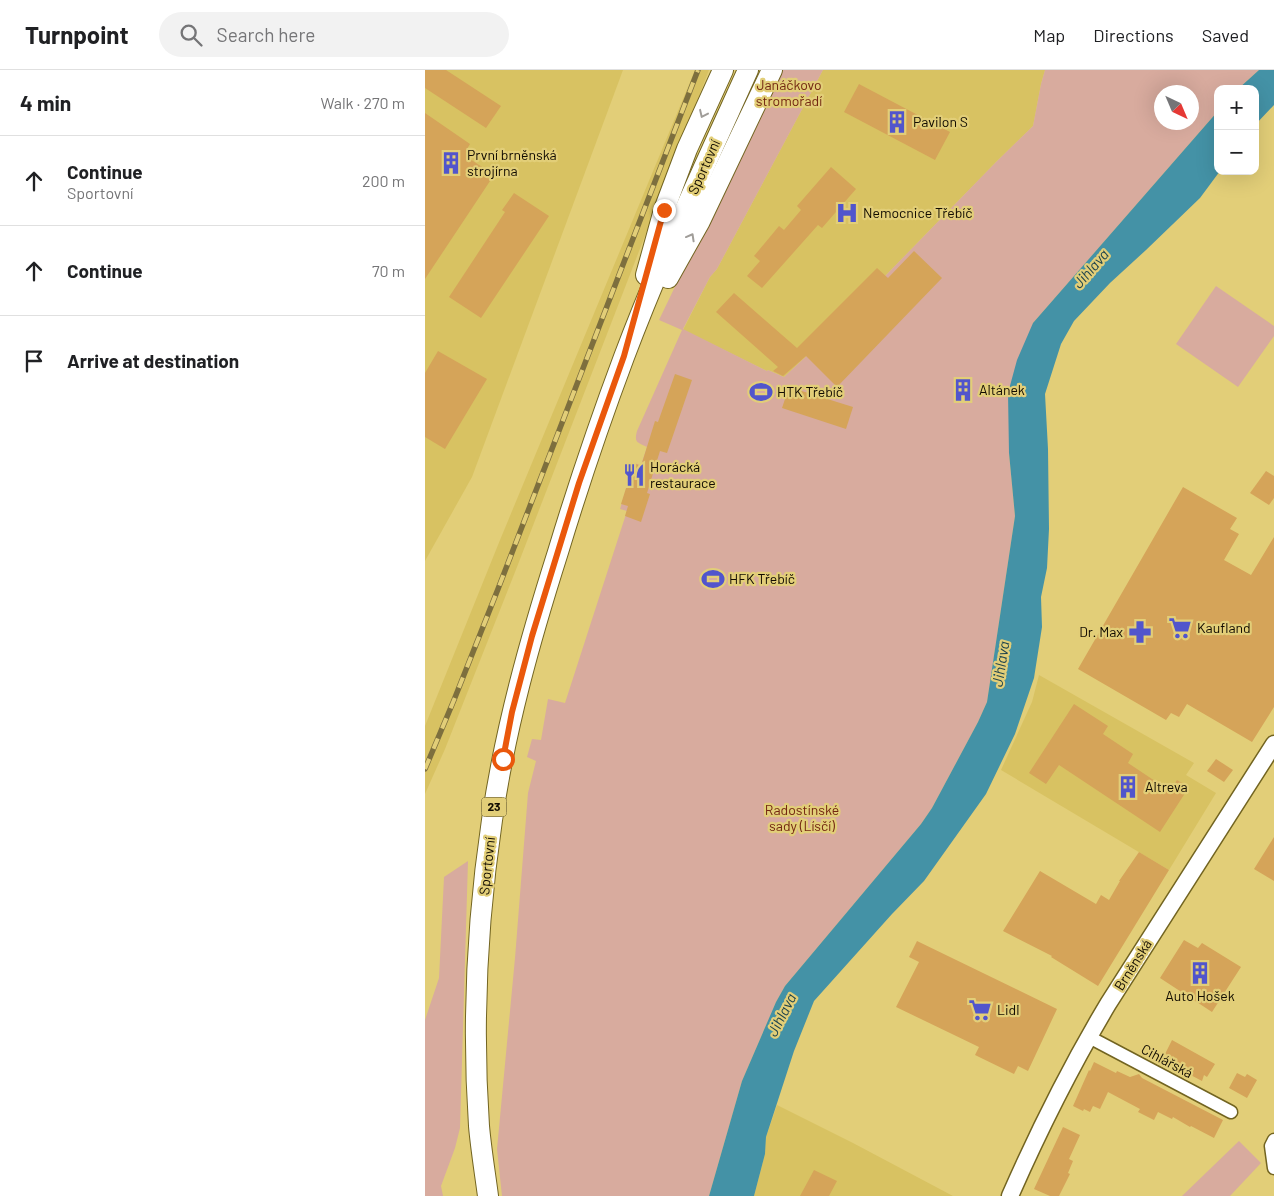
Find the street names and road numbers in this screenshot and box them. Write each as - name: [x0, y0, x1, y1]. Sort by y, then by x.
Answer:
- street label: Sportovní: [684, 137, 723, 197]
- road number: 23: [481, 798, 507, 816]
- street label: Sportovní: [475, 836, 498, 896]
- street label: Brněnská: [1110, 936, 1155, 993]
- street label: Cihlářská: [1139, 1040, 1196, 1081]

